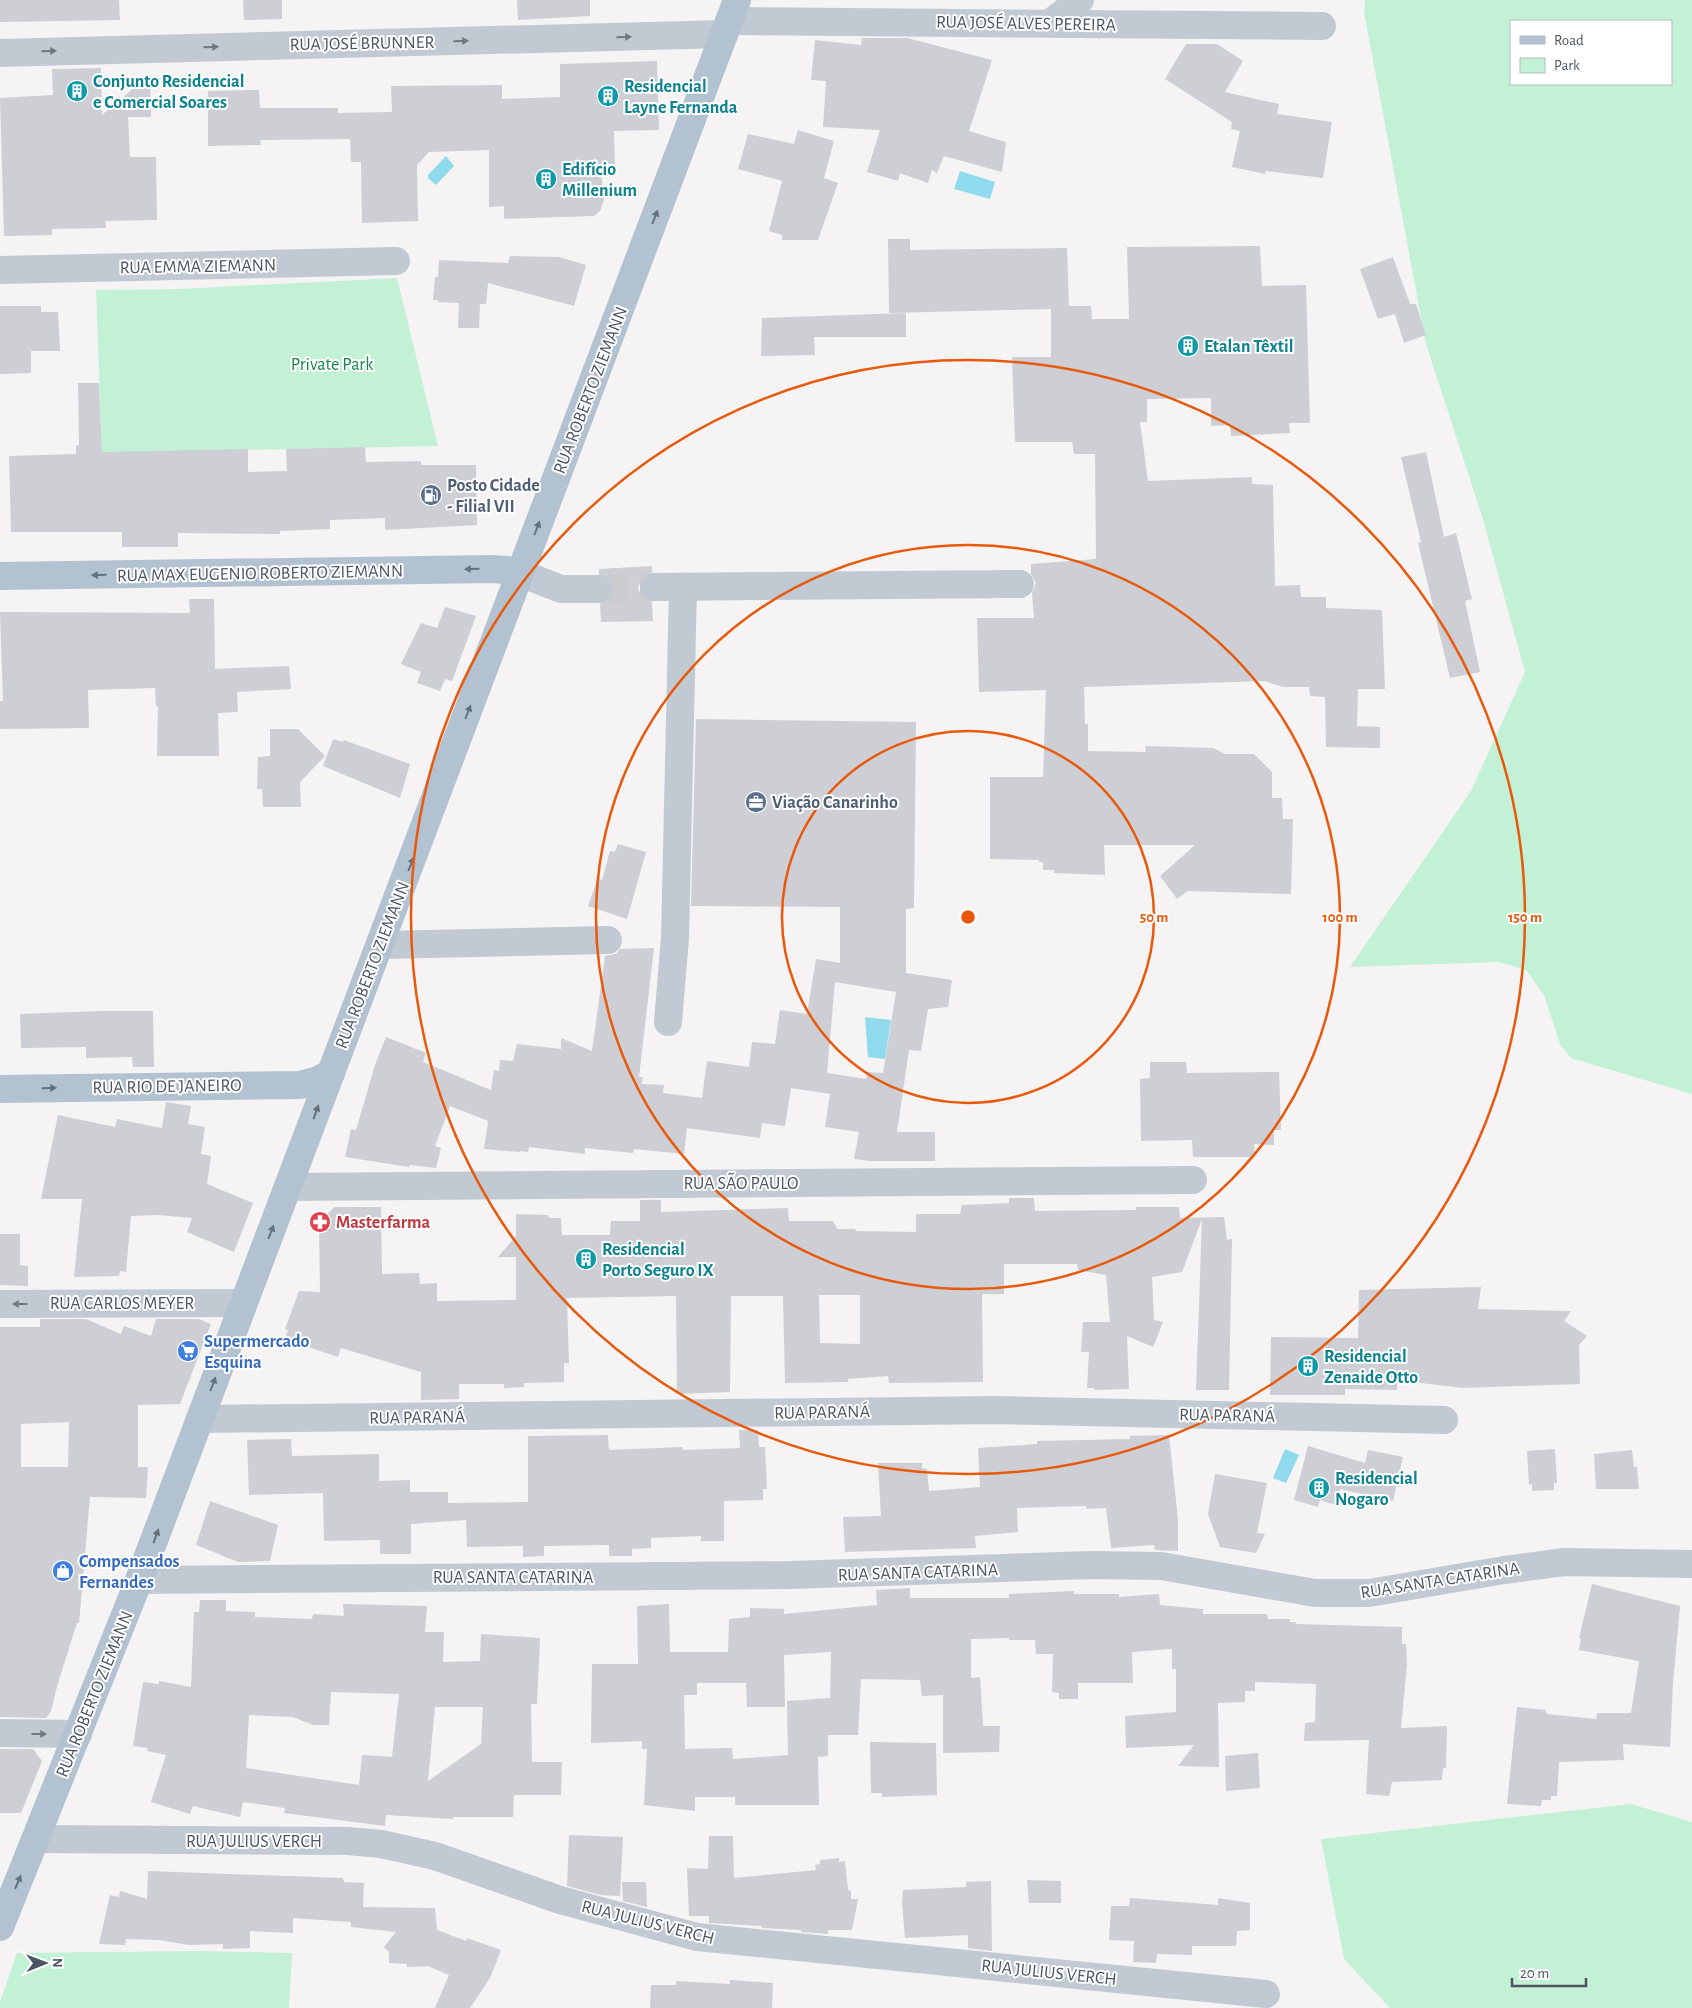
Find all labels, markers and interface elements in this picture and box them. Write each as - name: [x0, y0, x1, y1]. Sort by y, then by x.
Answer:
- street label: RUA JOSÉ ALVES PEREIRA: [936, 10, 1117, 35]
- legend: [1510, 20, 1672, 85]
- street label: RUA JOSÉ BRUNNER: [289, 31, 434, 54]
- one-way arrow: [616, 32, 632, 40]
- text: Road: [1554, 33, 1584, 48]
- one-way arrow: [453, 37, 469, 45]
- one-way arrow: [203, 43, 219, 51]
- one-way arrow: [41, 47, 57, 55]
- text: Park: [1554, 58, 1580, 73]
- place label: Conjunto Residencial e Comercial Soares: [93, 73, 244, 112]
- place label: Residencial Layne Fernanda: [624, 78, 738, 117]
- building icon: Conjunto Residencial e Comercial Soares: [65, 79, 89, 103]
- building icon: Residencial Layne Fernanda: [596, 84, 620, 108]
- place label: Edifício Millenium: [562, 161, 637, 200]
- building icon: Edifício Millenium: [534, 167, 558, 191]
- one-way arrow: [651, 209, 659, 224]
- street label: RUA EMMA ZIEMANN: [120, 257, 276, 277]
- street label: RUA ROBERTO ZIEMANN: [551, 304, 631, 476]
- building icon: Etalan Têxtil: [1176, 334, 1200, 358]
- place label: Etalan Têxtil: [1204, 338, 1293, 356]
- park label: Private Park: [291, 356, 374, 374]
- place label: Posto Cidade - Filial VII: [447, 477, 540, 516]
- fuel station icon: Posto Cidade - Filial VII: [419, 483, 443, 507]
- one-way arrow: [533, 520, 541, 535]
- street label: RUA MAX EUGENIO ROBERTO ZIEMANN: [117, 563, 403, 585]
- one-way arrow: [464, 566, 480, 574]
- one-way arrow: [91, 571, 107, 579]
- one-way arrow: [464, 704, 472, 719]
- office icon: Viação Canarinho: [744, 790, 768, 814]
- place label: Viação Canarinho: [772, 794, 898, 812]
- one-way arrow: [407, 856, 415, 871]
- street label: RUA ROBERTO ZIEMANN: [333, 879, 413, 1051]
- centre of rings: [959, 908, 977, 926]
- text: 50 m: [1140, 910, 1168, 925]
- text: 100 m: [1322, 910, 1358, 925]
- text: 150 m: [1508, 910, 1542, 925]
- street label: RUA RIO DE JANEIRO: [92, 1077, 242, 1097]
- one-way arrow: [41, 1084, 57, 1092]
- one-way arrow: [312, 1104, 320, 1119]
- street label: RUA SÃO PAULO: [683, 1172, 799, 1193]
- pharmacy icon: Masterfarma: [308, 1210, 332, 1234]
- place label: Masterfarma: [336, 1214, 431, 1232]
- one-way arrow: [267, 1224, 275, 1239]
- place label: Residencial Porto Seguro IX: [602, 1241, 714, 1280]
- building icon: Residencial Porto Seguro IX: [574, 1247, 598, 1271]
- street label: RUA CARLOS MEYER: [50, 1295, 194, 1313]
- one-way arrow: [11, 1300, 27, 1308]
- place label: Supermercado Esquina: [204, 1333, 310, 1372]
- supermarket icon: Supermercado Esquina: [176, 1339, 200, 1363]
- place label: Residencial Zenaide Otto: [1324, 1348, 1418, 1387]
- building icon: Residencial Zenaide Otto: [1296, 1354, 1320, 1378]
- one-way arrow: [209, 1376, 217, 1391]
- street label: RUA PARANÁ: [774, 1400, 871, 1423]
- street label: RUA PARANÁ: [1179, 1403, 1276, 1426]
- street label: RUA PARANÁ: [369, 1405, 466, 1428]
- place label: Residencial Nogaro: [1335, 1470, 1418, 1509]
- building icon: Residencial Nogaro: [1307, 1476, 1331, 1500]
- one-way arrow: [152, 1528, 160, 1543]
- place label: Compensados Fernandes: [79, 1553, 180, 1592]
- shop icon: Compensados Fernandes: [51, 1559, 75, 1583]
- street label: RUA SANTA CATARINA: [1359, 1559, 1521, 1602]
- street label: RUA SANTA CATARINA: [837, 1561, 999, 1585]
- street label: RUA SANTA CATARINA: [433, 1569, 594, 1587]
- street label: RUA ROBERTO ZIEMANN: [53, 1609, 137, 1780]
- one-way arrow: [31, 1730, 47, 1738]
- street label: RUA JULIUS VERCH: [186, 1833, 322, 1851]
- one-way arrow: [15, 1875, 23, 1889]
- street label: RUA JULIUS VERCH: [580, 1898, 716, 1948]
- north arrow: [20, 1938, 70, 1988]
- scale bar: [1512, 1956, 1586, 1988]
- street label: RUA JULIUS VERCH: [980, 1957, 1118, 1989]
- text: N: [50, 1958, 64, 1968]
- text: 20 m: [1520, 1966, 1549, 1981]

